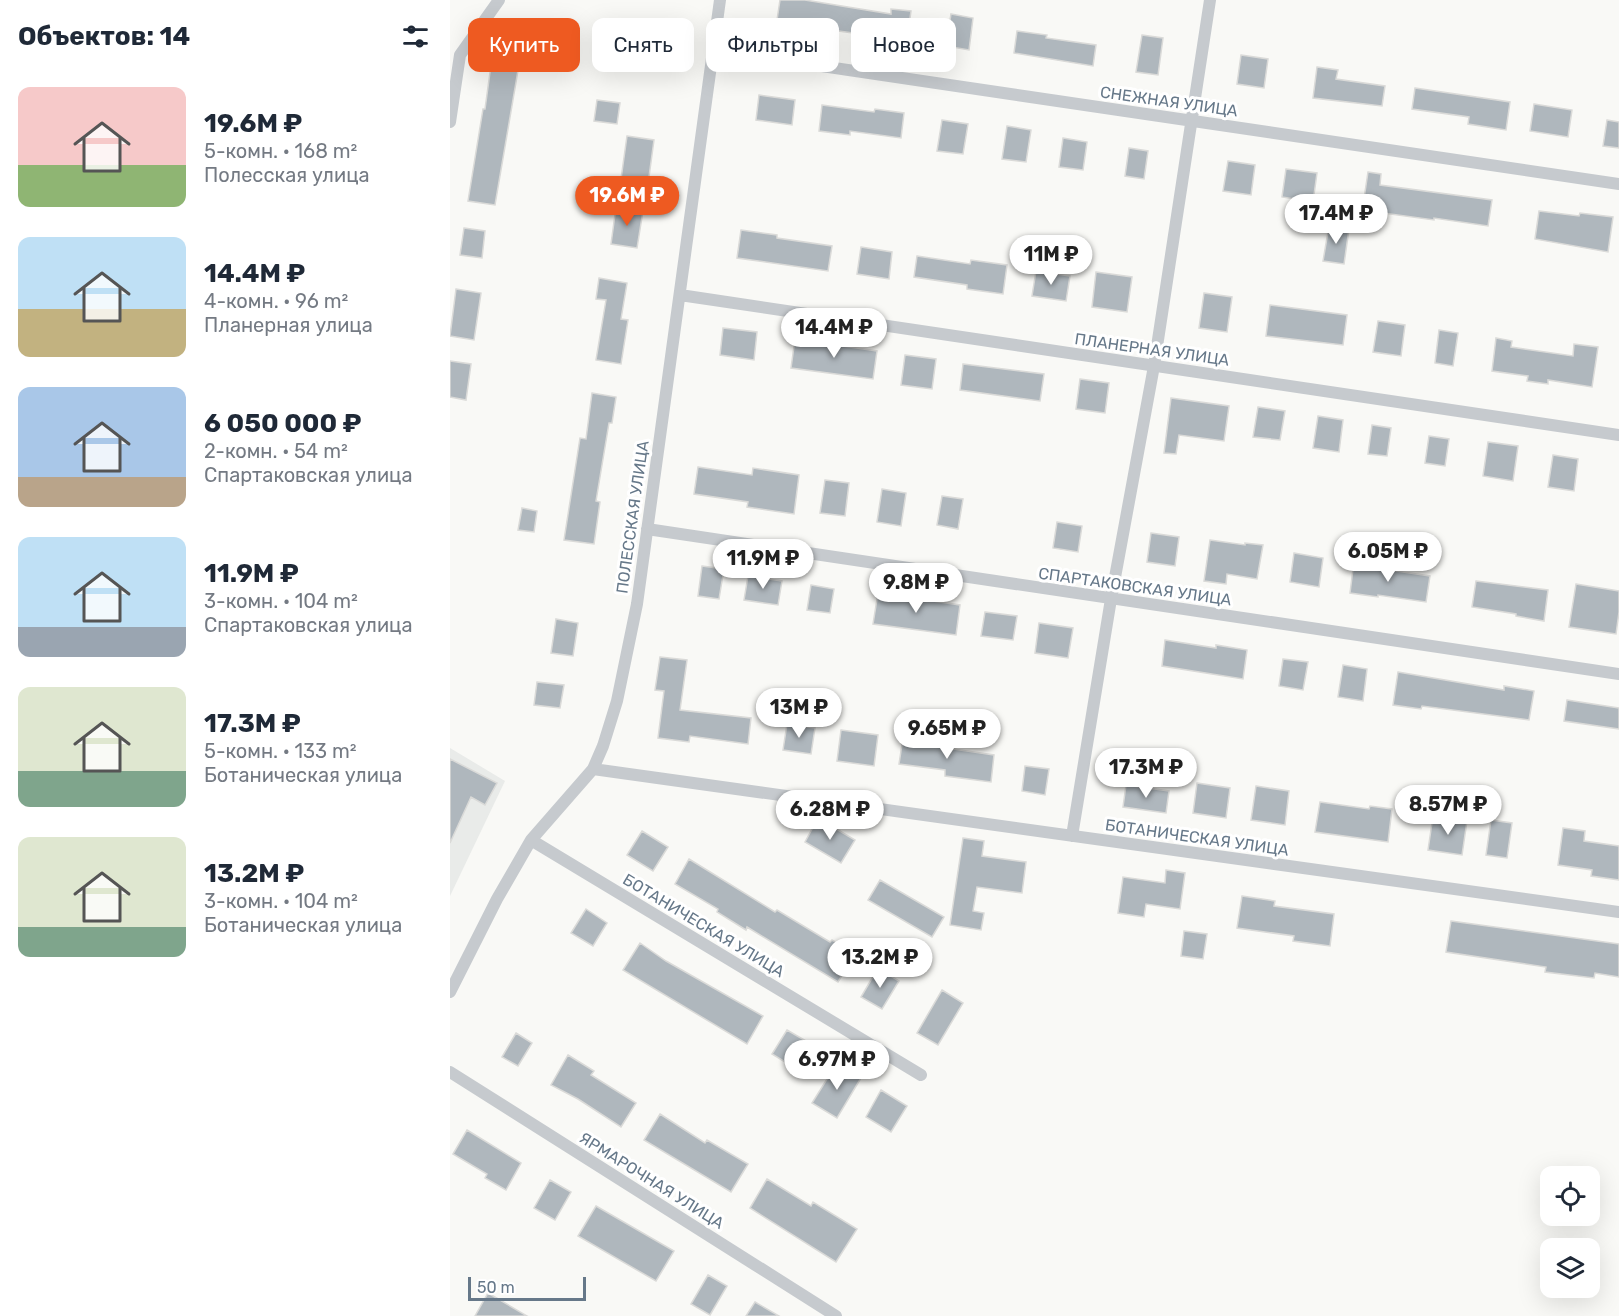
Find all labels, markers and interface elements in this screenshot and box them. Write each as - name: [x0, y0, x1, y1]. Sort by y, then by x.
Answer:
- chip: Купить: [468, 18, 580, 72]
- chip: Снять: [592, 18, 694, 72]
- chip: Фильтры: [706, 18, 839, 72]
- chip: Новое: [851, 18, 956, 72]
- icon: filters: [399, 20, 432, 53]
- text: Объектов: 14: [18, 21, 190, 52]
- street label: СНЕЖНАЯ УЛИЦА: [1099, 82, 1239, 121]
- text: 19.6M ₽: [204, 108, 302, 139]
- icon: home: [66, 111, 138, 183]
- text: 5-комн. · 168 m²: [204, 139, 357, 163]
- text: Полесская улица: [204, 163, 370, 187]
- pin: 19.6M ₽: [572, 176, 682, 227]
- text: 19.6M ₽: [589, 183, 665, 207]
- pin: 17.4M ₽: [1281, 194, 1391, 245]
- text: 17.4M ₽: [1299, 201, 1373, 225]
- pin: 11M ₽: [1009, 235, 1093, 286]
- text: 11M ₽: [1023, 242, 1079, 266]
- text: 14.4M ₽: [204, 258, 305, 289]
- icon: home: [66, 261, 138, 333]
- text: 4-комн. · 96 m²: [204, 289, 348, 313]
- pin: 14.4M ₽: [779, 308, 889, 359]
- text: Планерная улица: [204, 313, 373, 337]
- text: 14.4M ₽: [795, 315, 873, 339]
- street label: ПЛАНЕРНАЯ УЛИЦА: [1073, 329, 1231, 370]
- text: 6 050 000 ₽: [204, 408, 361, 439]
- icon: home: [66, 411, 138, 483]
- text: 2-комн. · 54 m²: [204, 439, 348, 463]
- street label: ПОЛЕССКАЯ УЛИЦА: [612, 439, 653, 595]
- text: Спартаковская улица: [204, 463, 412, 487]
- pin: 6.05M ₽: [1333, 532, 1443, 583]
- pin: 11.9M ₽: [708, 539, 818, 590]
- text: 6.05M ₽: [1348, 539, 1428, 563]
- text: 11.9M ₽: [727, 546, 799, 570]
- text: 11.9M ₽: [204, 558, 299, 589]
- icon: home: [66, 561, 138, 633]
- pin: 9.8M ₽: [867, 563, 965, 614]
- street label: СПАРТАКОВСКАЯ УЛИЦА: [1037, 564, 1233, 610]
- text: 9.8M ₽: [883, 570, 949, 594]
- text: 3-комн. · 104 m²: [204, 589, 358, 613]
- text: Спартаковская улица: [204, 613, 412, 637]
- pin: 13M ₽: [757, 688, 841, 739]
- text: 13M ₽: [770, 695, 828, 719]
- text: 17.3M ₽: [204, 708, 301, 739]
- pin: 9.65M ₽: [892, 709, 1002, 760]
- icon: home: [66, 711, 138, 783]
- text: 9.65M ₽: [908, 716, 986, 740]
- text: 5-комн. · 133 m²: [204, 739, 357, 763]
- pin: 17.3M ₽: [1091, 748, 1201, 799]
- text: 17.3M ₽: [1109, 755, 1183, 779]
- text: Ботаническая улица: [204, 763, 402, 787]
- pin: 8.57M ₽: [1393, 785, 1503, 836]
- pin: 6.28M ₽: [775, 790, 885, 841]
- text: 8.57M ₽: [1409, 792, 1487, 816]
- text: 6.28M ₽: [790, 797, 870, 821]
- street label: БОТАНИЧЕСКАЯ УЛИЦА: [1104, 815, 1290, 860]
- text: 13.2M ₽: [204, 858, 304, 889]
- icon: home: [66, 861, 138, 933]
- street label: БОТАНИЧЕСКАЯ УЛИЦА: [620, 870, 788, 981]
- text: 3-комн. · 104 m²: [204, 889, 358, 913]
- text: Ботаническая улица: [204, 913, 402, 937]
- pin: 13.2M ₽: [825, 938, 935, 989]
- text: 13.2M ₽: [841, 945, 919, 969]
- pin: 6.97M ₽: [782, 1040, 892, 1091]
- text: 6.97M ₽: [798, 1047, 876, 1071]
- street label: ЯРМАРОЧНАЯ УЛИЦА: [576, 1128, 728, 1233]
- map controls: [1540, 1166, 1600, 1298]
- button: locate: [1540, 1166, 1600, 1226]
- button: layers: [1540, 1238, 1600, 1298]
- scale bar: [468, 1274, 586, 1302]
- text: 50 m: [477, 1278, 515, 1297]

